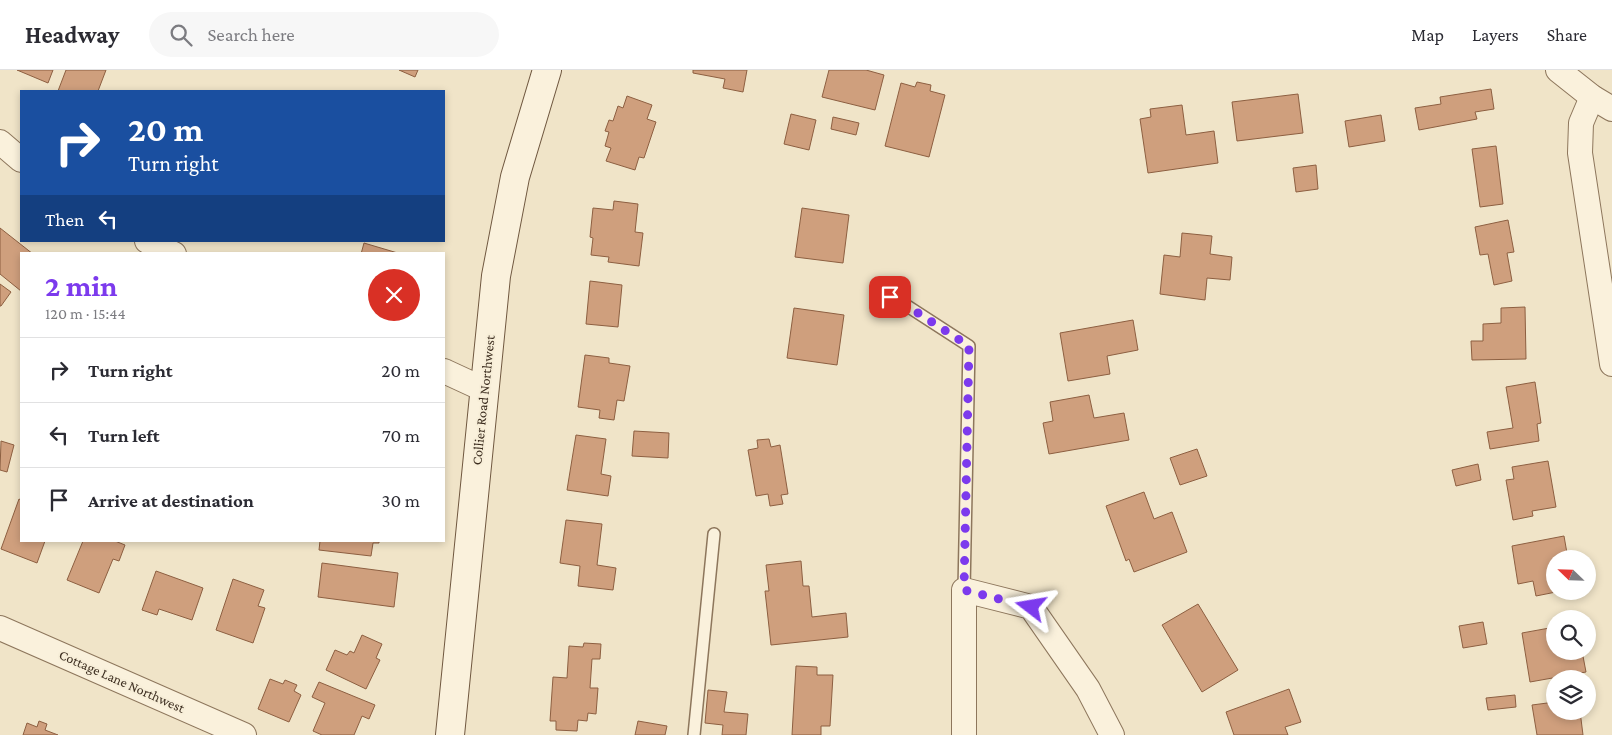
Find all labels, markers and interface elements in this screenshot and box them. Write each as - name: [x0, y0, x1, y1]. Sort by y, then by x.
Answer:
- search box: [149, 12, 499, 57]
- text: Headway: [25, 21, 119, 48]
- icon: search: [167, 21, 195, 49]
- text: Search here: [207, 24, 295, 45]
- text: Map: [1411, 25, 1444, 45]
- text: Layers: [1472, 25, 1519, 45]
- text: Share: [1547, 25, 1587, 45]
- icon: right: [45, 110, 110, 175]
- text: 20 m: [128, 110, 203, 149]
- text: Turn right: [128, 151, 219, 176]
- icon: left: [94, 205, 122, 233]
- text: Then: [45, 209, 84, 230]
- text: 2 min: [45, 269, 117, 302]
- button: close: [368, 269, 420, 321]
- pin: [869, 276, 911, 318]
- icon: arrive: [876, 283, 904, 311]
- text: 120 m · 15:44: [45, 305, 126, 322]
- street label: Collier Road Northwest: [468, 334, 498, 466]
- icon: right: [45, 356, 73, 384]
- text: Turn right: [88, 360, 173, 381]
- text: 20 m: [381, 360, 420, 381]
- icon: left: [45, 421, 73, 449]
- text: Turn left: [88, 425, 160, 446]
- text: 70 m: [382, 425, 420, 446]
- icon: arrive: [45, 486, 73, 514]
- text: Arrive at destination: [88, 490, 254, 511]
- text: 30 m: [381, 490, 420, 511]
- north arrow: [1546, 550, 1596, 600]
- map controls: [1546, 550, 1596, 720]
- position arrow: [1004, 580, 1056, 632]
- button: search: [1546, 610, 1596, 660]
- street label: Cottage Lane Northwest: [57, 646, 188, 716]
- button: layers: [1546, 670, 1596, 720]

